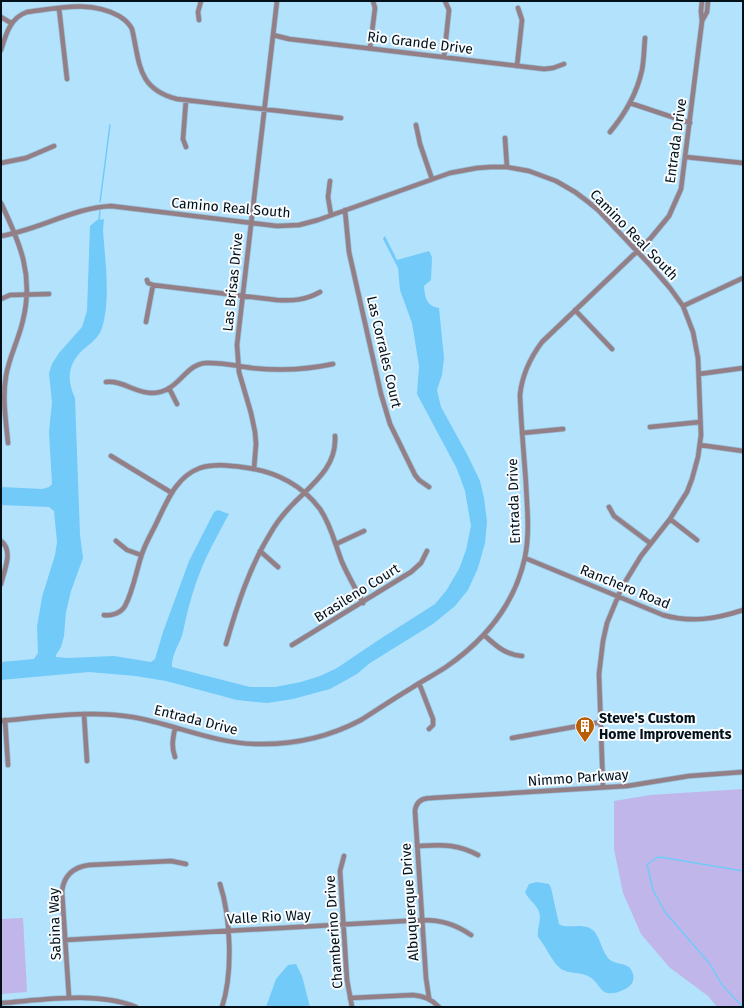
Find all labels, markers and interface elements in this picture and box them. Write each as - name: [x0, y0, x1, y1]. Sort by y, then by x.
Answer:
- street label: Rio Grande Drive: [366, 28, 474, 58]
- street label: Entrada Drive: [662, 97, 690, 185]
- street label: Camino Real South: [586, 186, 682, 284]
- street label: Camino Real South: [171, 194, 291, 222]
- street label: Las Brisas Drive: [219, 232, 247, 332]
- street label: Las Corrales Court: [363, 294, 405, 411]
- street label: Entrada Drive: [504, 458, 524, 544]
- street label: Brasileno Court: [311, 559, 404, 626]
- street label: Ranchero Road: [577, 561, 673, 613]
- street label: Entrada Drive: [152, 701, 240, 739]
- place label: Steve's Custom Home Improvements: [599, 710, 732, 743]
- building icon: Steve's Custom Home Improvements: [574, 715, 596, 743]
- street label: Nimmo Parkway: [527, 766, 629, 790]
- street label: Albuquerque Drive: [397, 842, 423, 962]
- street label: Chamberino Drive: [322, 875, 346, 989]
- street label: Sabina Way: [45, 887, 65, 961]
- street label: Valle Rio Way: [227, 906, 311, 928]

